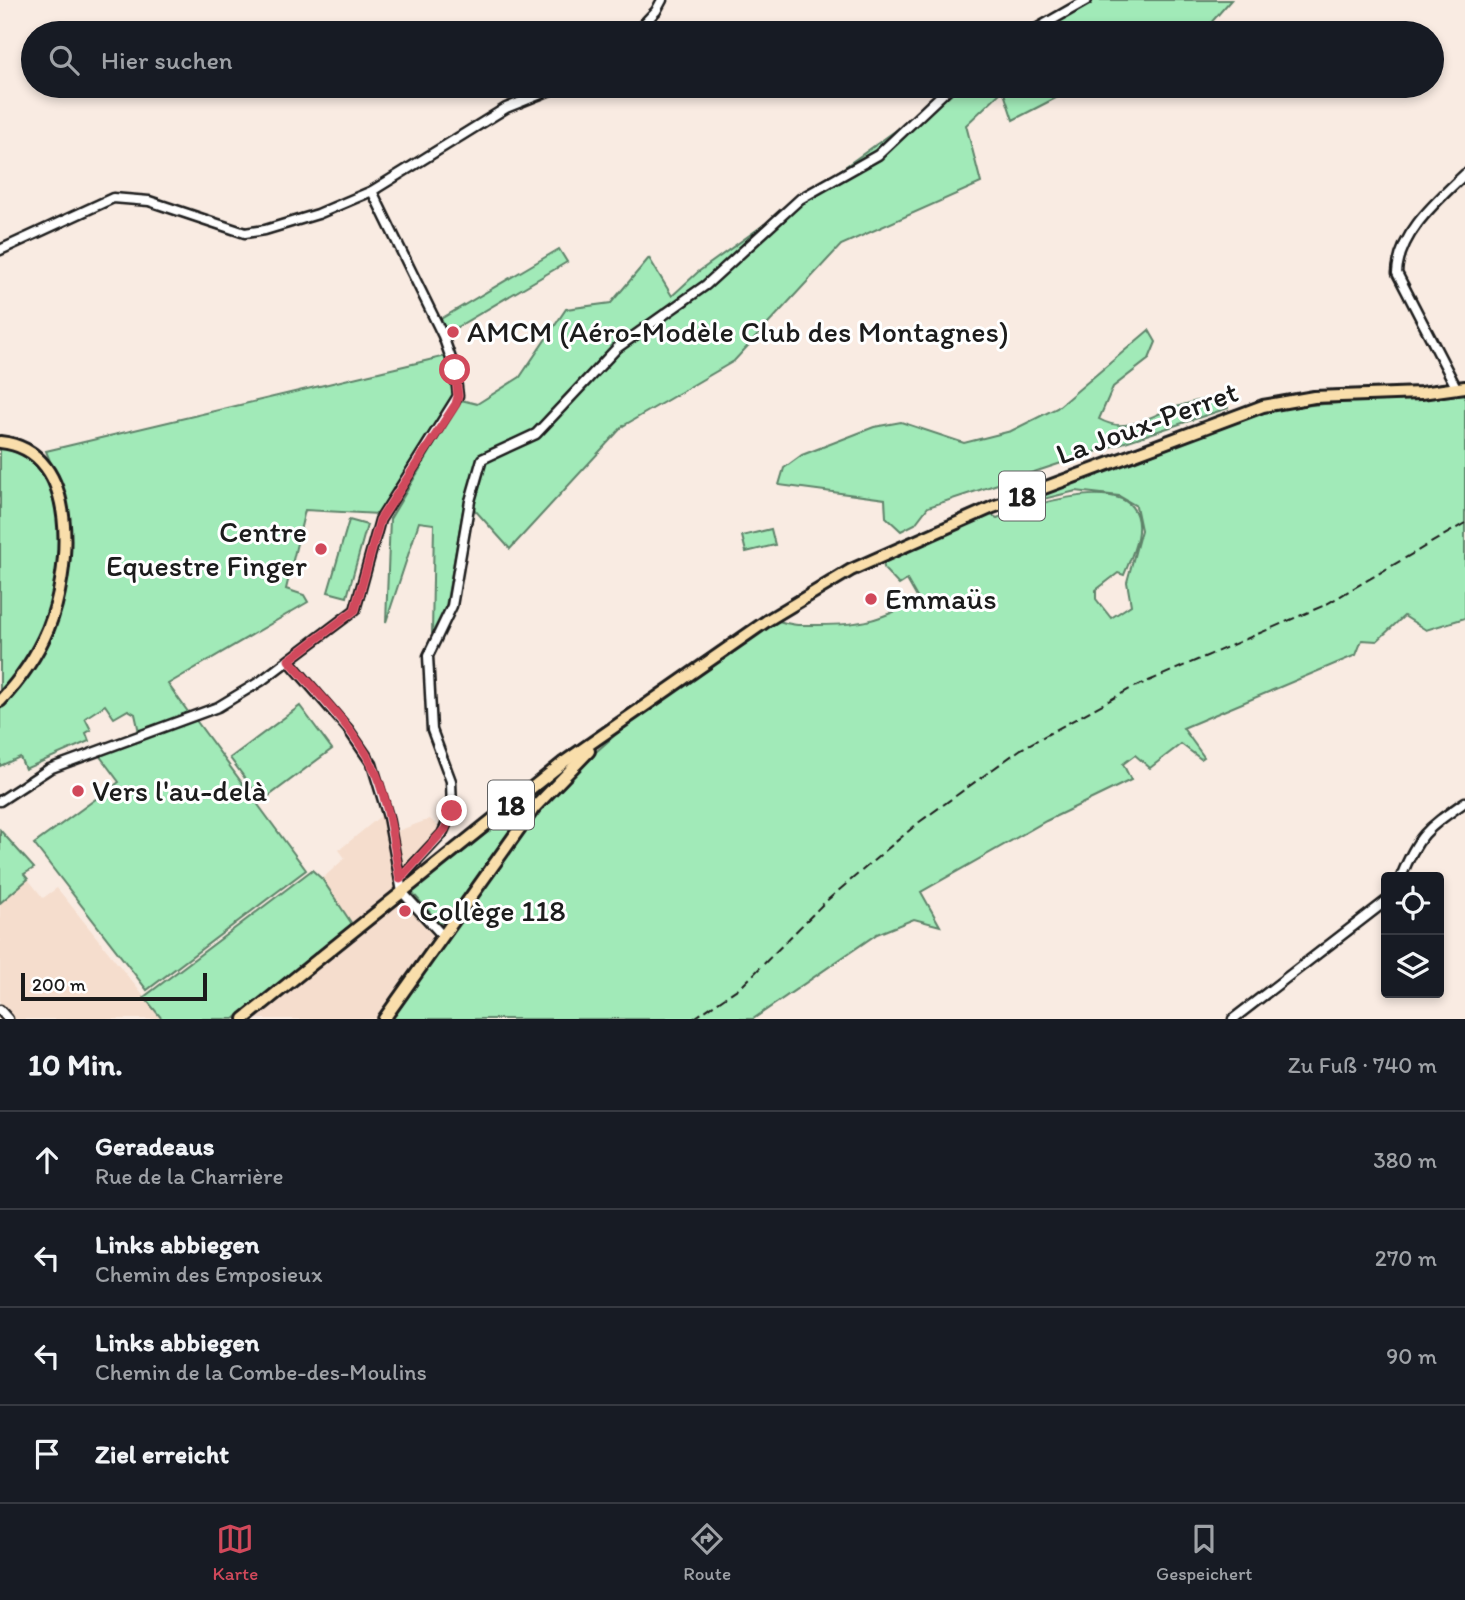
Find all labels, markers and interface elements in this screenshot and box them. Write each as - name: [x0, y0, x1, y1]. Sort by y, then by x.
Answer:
- search box: [21, 21, 1444, 98]
- icon: search: [45, 41, 83, 79]
- text: Hier suchen: [101, 44, 233, 76]
- place label: AMCM (Aéro-Modèle Club des Montagnes): [467, 313, 1009, 350]
- marker: AMCM (Aéro-Modèle Club des Montagnes): [445, 324, 461, 340]
- route start: [439, 354, 470, 385]
- street label: La Joux-Perret: [1051, 373, 1243, 473]
- road number: 18: [999, 472, 1045, 520]
- place label: Centre Equestre Finger: [106, 513, 307, 584]
- marker: Centre Equestre Finger: [313, 541, 329, 557]
- place label: Emmaüs: [885, 580, 997, 617]
- marker: Emmaüs: [863, 591, 879, 607]
- place label: Vers l'au-delà: [92, 772, 268, 809]
- road number: 18: [488, 780, 534, 830]
- marker: Vers l'au-delà: [70, 783, 86, 799]
- route end: [436, 795, 467, 826]
- map controls: [1381, 872, 1444, 998]
- button: locate: [1381, 872, 1444, 935]
- place label: Collège 118: [419, 892, 566, 929]
- marker: Collège 118: [397, 903, 413, 919]
- button: layers: [1381, 935, 1444, 998]
- scale bar: [21, 970, 206, 1002]
- text: 200 m: [32, 973, 86, 996]
- text: 10 Min.: [28, 1046, 123, 1083]
- text: Zu Fuß · 740 m: [1288, 1051, 1437, 1079]
- text: Geradeaus: [95, 1130, 214, 1162]
- icon: ahead: [28, 1141, 66, 1179]
- text: 380 m: [1373, 1146, 1437, 1174]
- text: Rue de la Charrière: [95, 1162, 283, 1190]
- text: Links abbiegen: [95, 1228, 260, 1260]
- icon: left: [28, 1239, 66, 1277]
- text: 270 m: [1375, 1244, 1437, 1272]
- text: Chemin des Emposieux: [95, 1260, 322, 1288]
- text: Links abbiegen: [95, 1326, 260, 1358]
- icon: left: [28, 1337, 66, 1375]
- text: 90 m: [1386, 1342, 1437, 1370]
- text: Chemin de la Combe-des-Moulins: [95, 1358, 427, 1386]
- icon: arrive: [28, 1435, 66, 1473]
- text: Ziel erreicht: [95, 1438, 229, 1470]
- tab: Karte: [213, 1520, 258, 1585]
- tab: Route: [683, 1520, 731, 1585]
- tab: Gespeichert: [1156, 1520, 1252, 1585]

